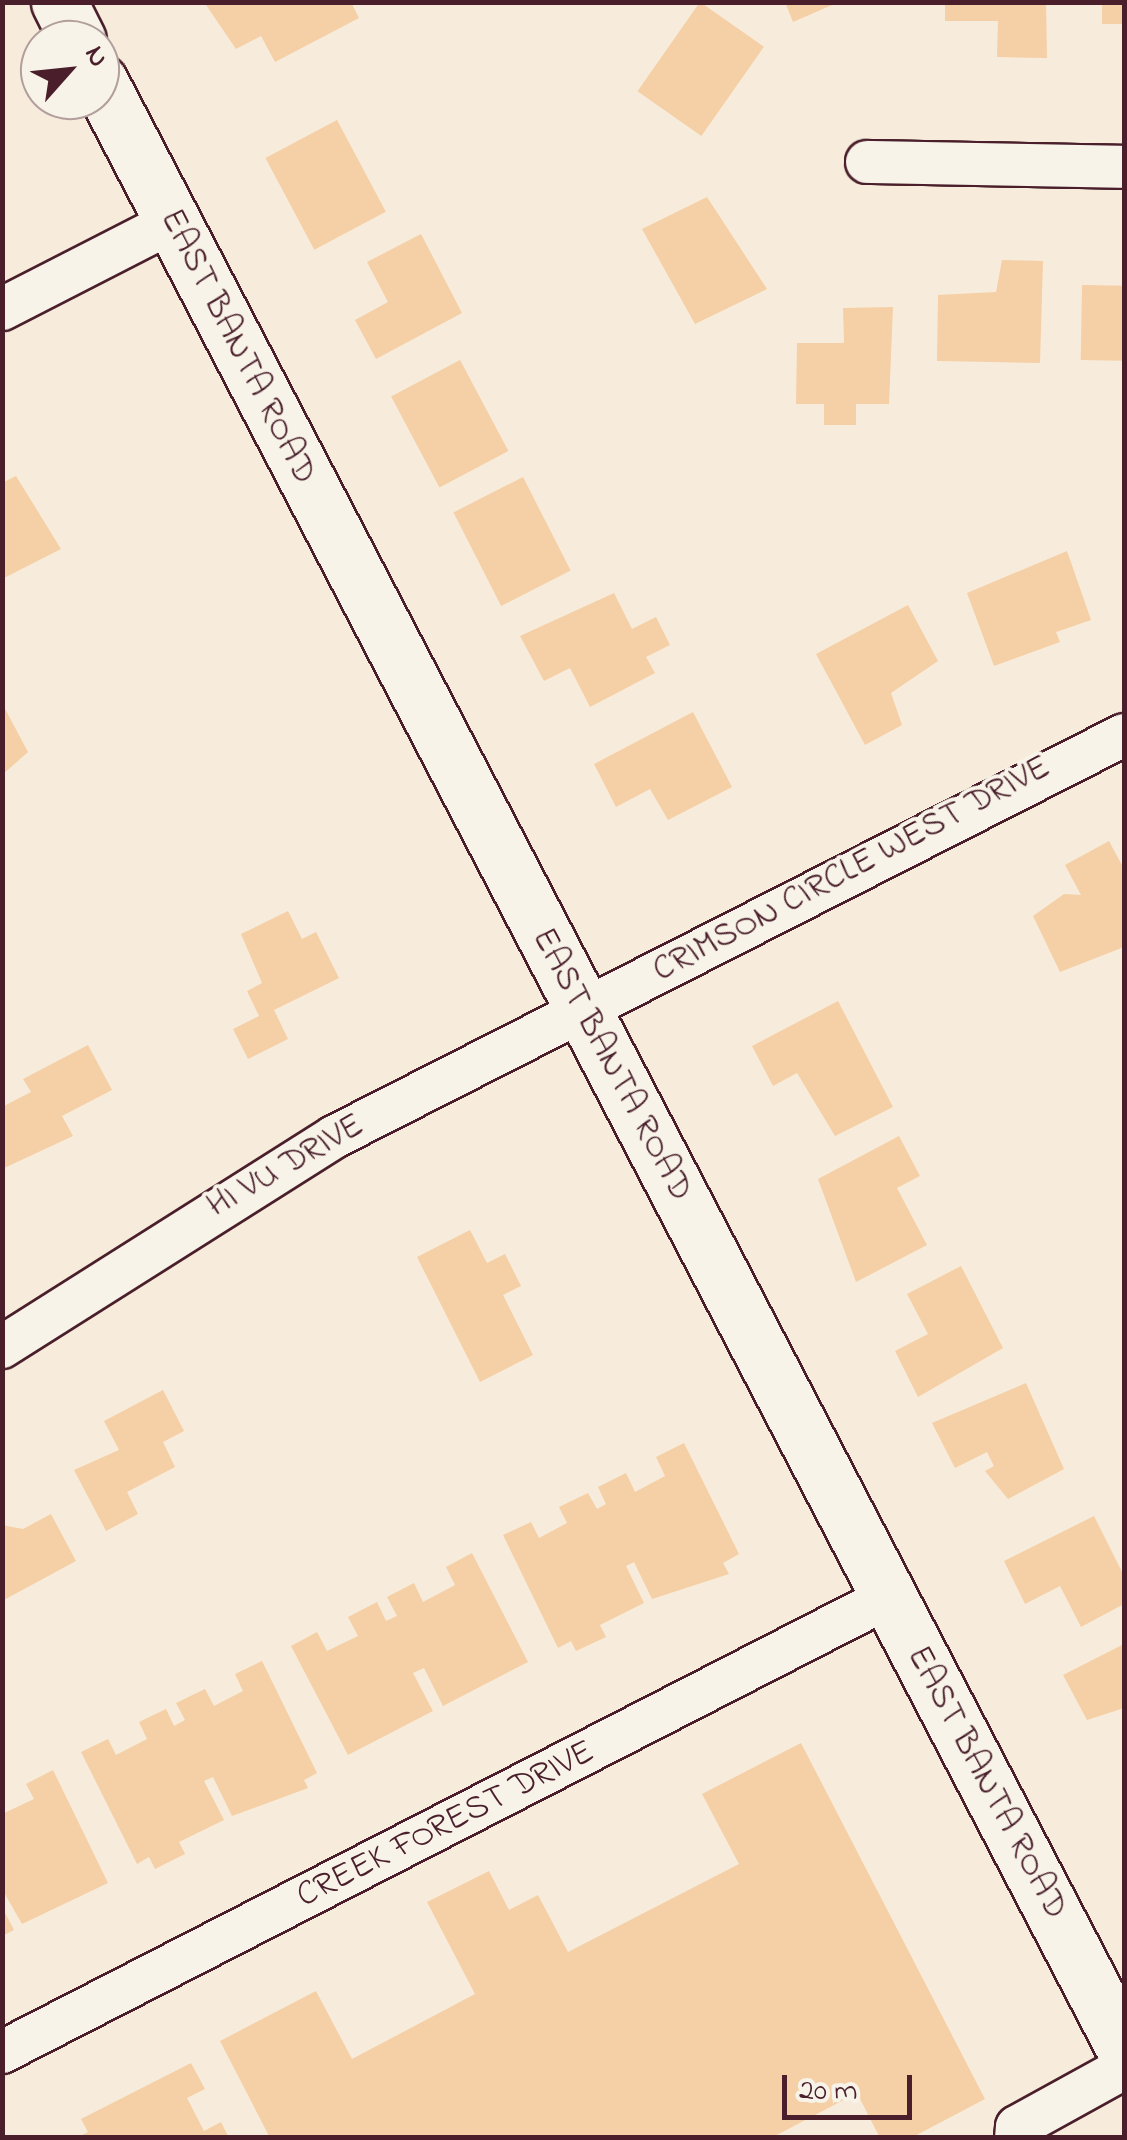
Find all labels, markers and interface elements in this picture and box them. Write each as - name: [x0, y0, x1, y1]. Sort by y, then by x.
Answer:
- north arrow: [20, 20, 120, 120]
- text: N: [73, 39, 118, 75]
- street label: EAST BANTA ROAD: [149, 202, 325, 492]
- street label: CRIMSON CIRCLE WEST DRIVE: [646, 747, 1058, 993]
- street label: EAST BANTA ROAD: [521, 921, 701, 1209]
- street label: HI VU DRIVE: [200, 1105, 372, 1229]
- street label: EAST BANTA ROAD: [896, 1639, 1076, 1927]
- street label: CREEK FOREST DRIVE: [290, 1732, 602, 1918]
- scale bar: [787, 2055, 917, 2117]
- text: 20 m: [799, 2070, 858, 2114]

